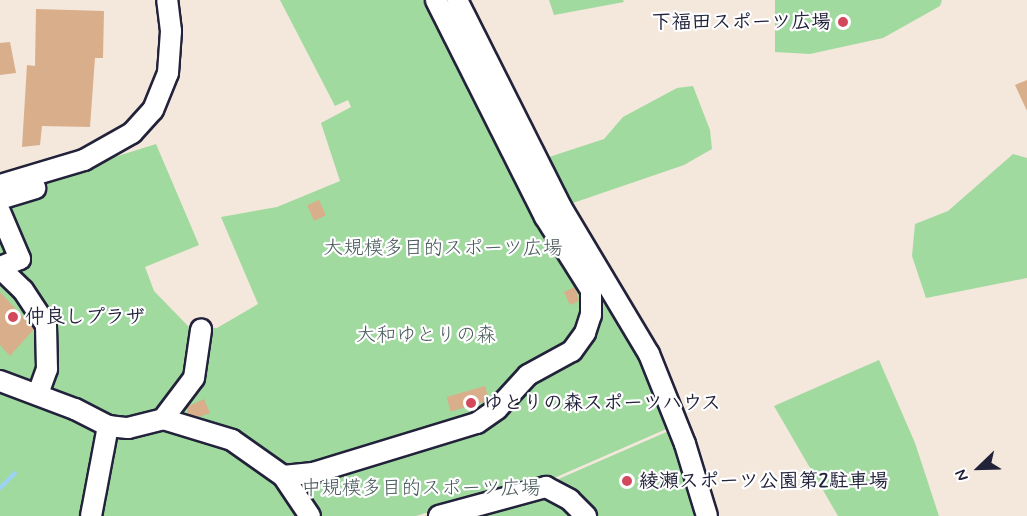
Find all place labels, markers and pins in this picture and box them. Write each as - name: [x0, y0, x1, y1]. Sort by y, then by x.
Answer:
- place label: 下福田スポーツ広場: [651, 10, 831, 34]
- marker: 下福田スポーツ広場: [836, 15, 850, 29]
- place label: 仲良しプラザ: [25, 305, 145, 329]
- marker: 仲良しプラザ: [6, 310, 20, 324]
- place label: ゆとりの森スポーツハウス: [483, 391, 723, 415]
- marker: ゆとりの森スポーツハウス: [464, 396, 478, 410]
- place label: 綾瀬スポーツ公園第2駐車場: [639, 469, 889, 493]
- marker: 綾瀬スポーツ公園第2駐車場: [620, 474, 634, 488]

